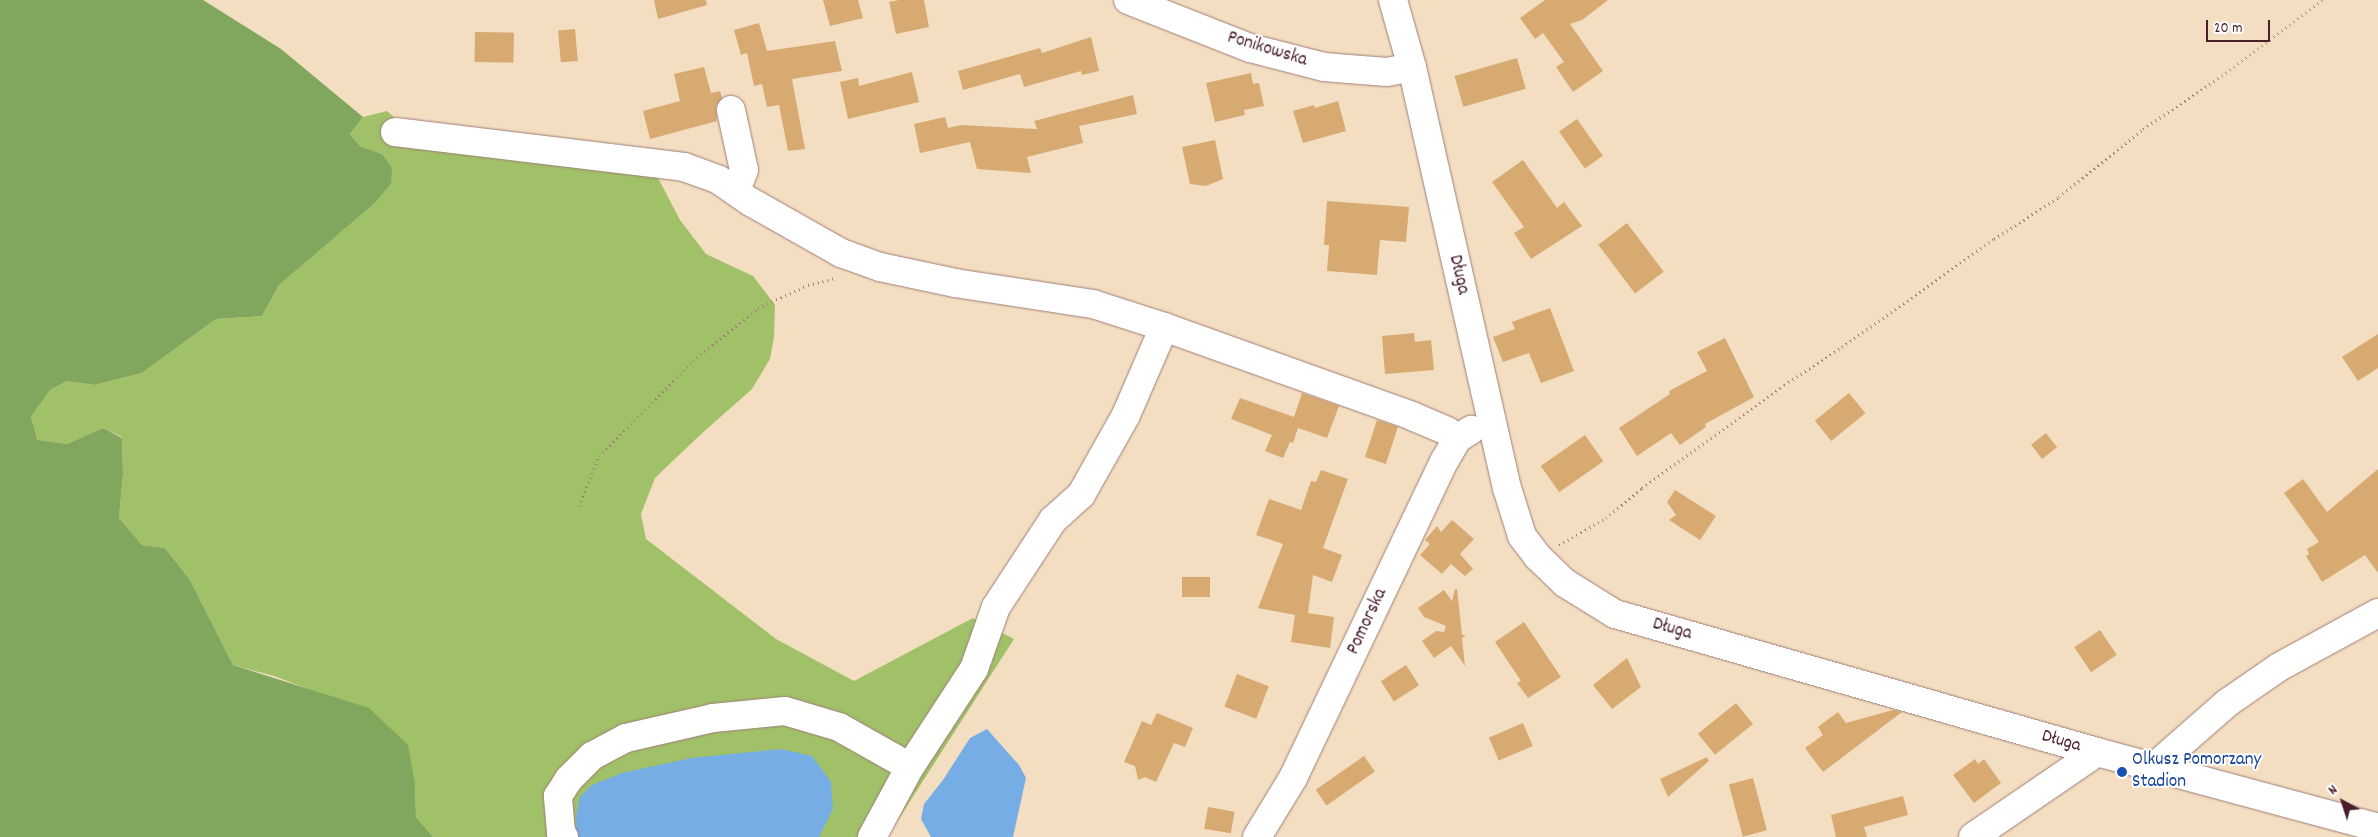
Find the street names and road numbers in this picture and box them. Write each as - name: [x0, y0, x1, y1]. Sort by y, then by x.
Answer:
- street label: Ponikowska: [1224, 27, 1310, 73]
- street label: Długa: [1442, 253, 1474, 297]
- street label: Pomorska: [1343, 585, 1393, 659]
- street label: Długa: [1650, 614, 1694, 646]
- street label: Długa: [2039, 726, 2083, 758]

